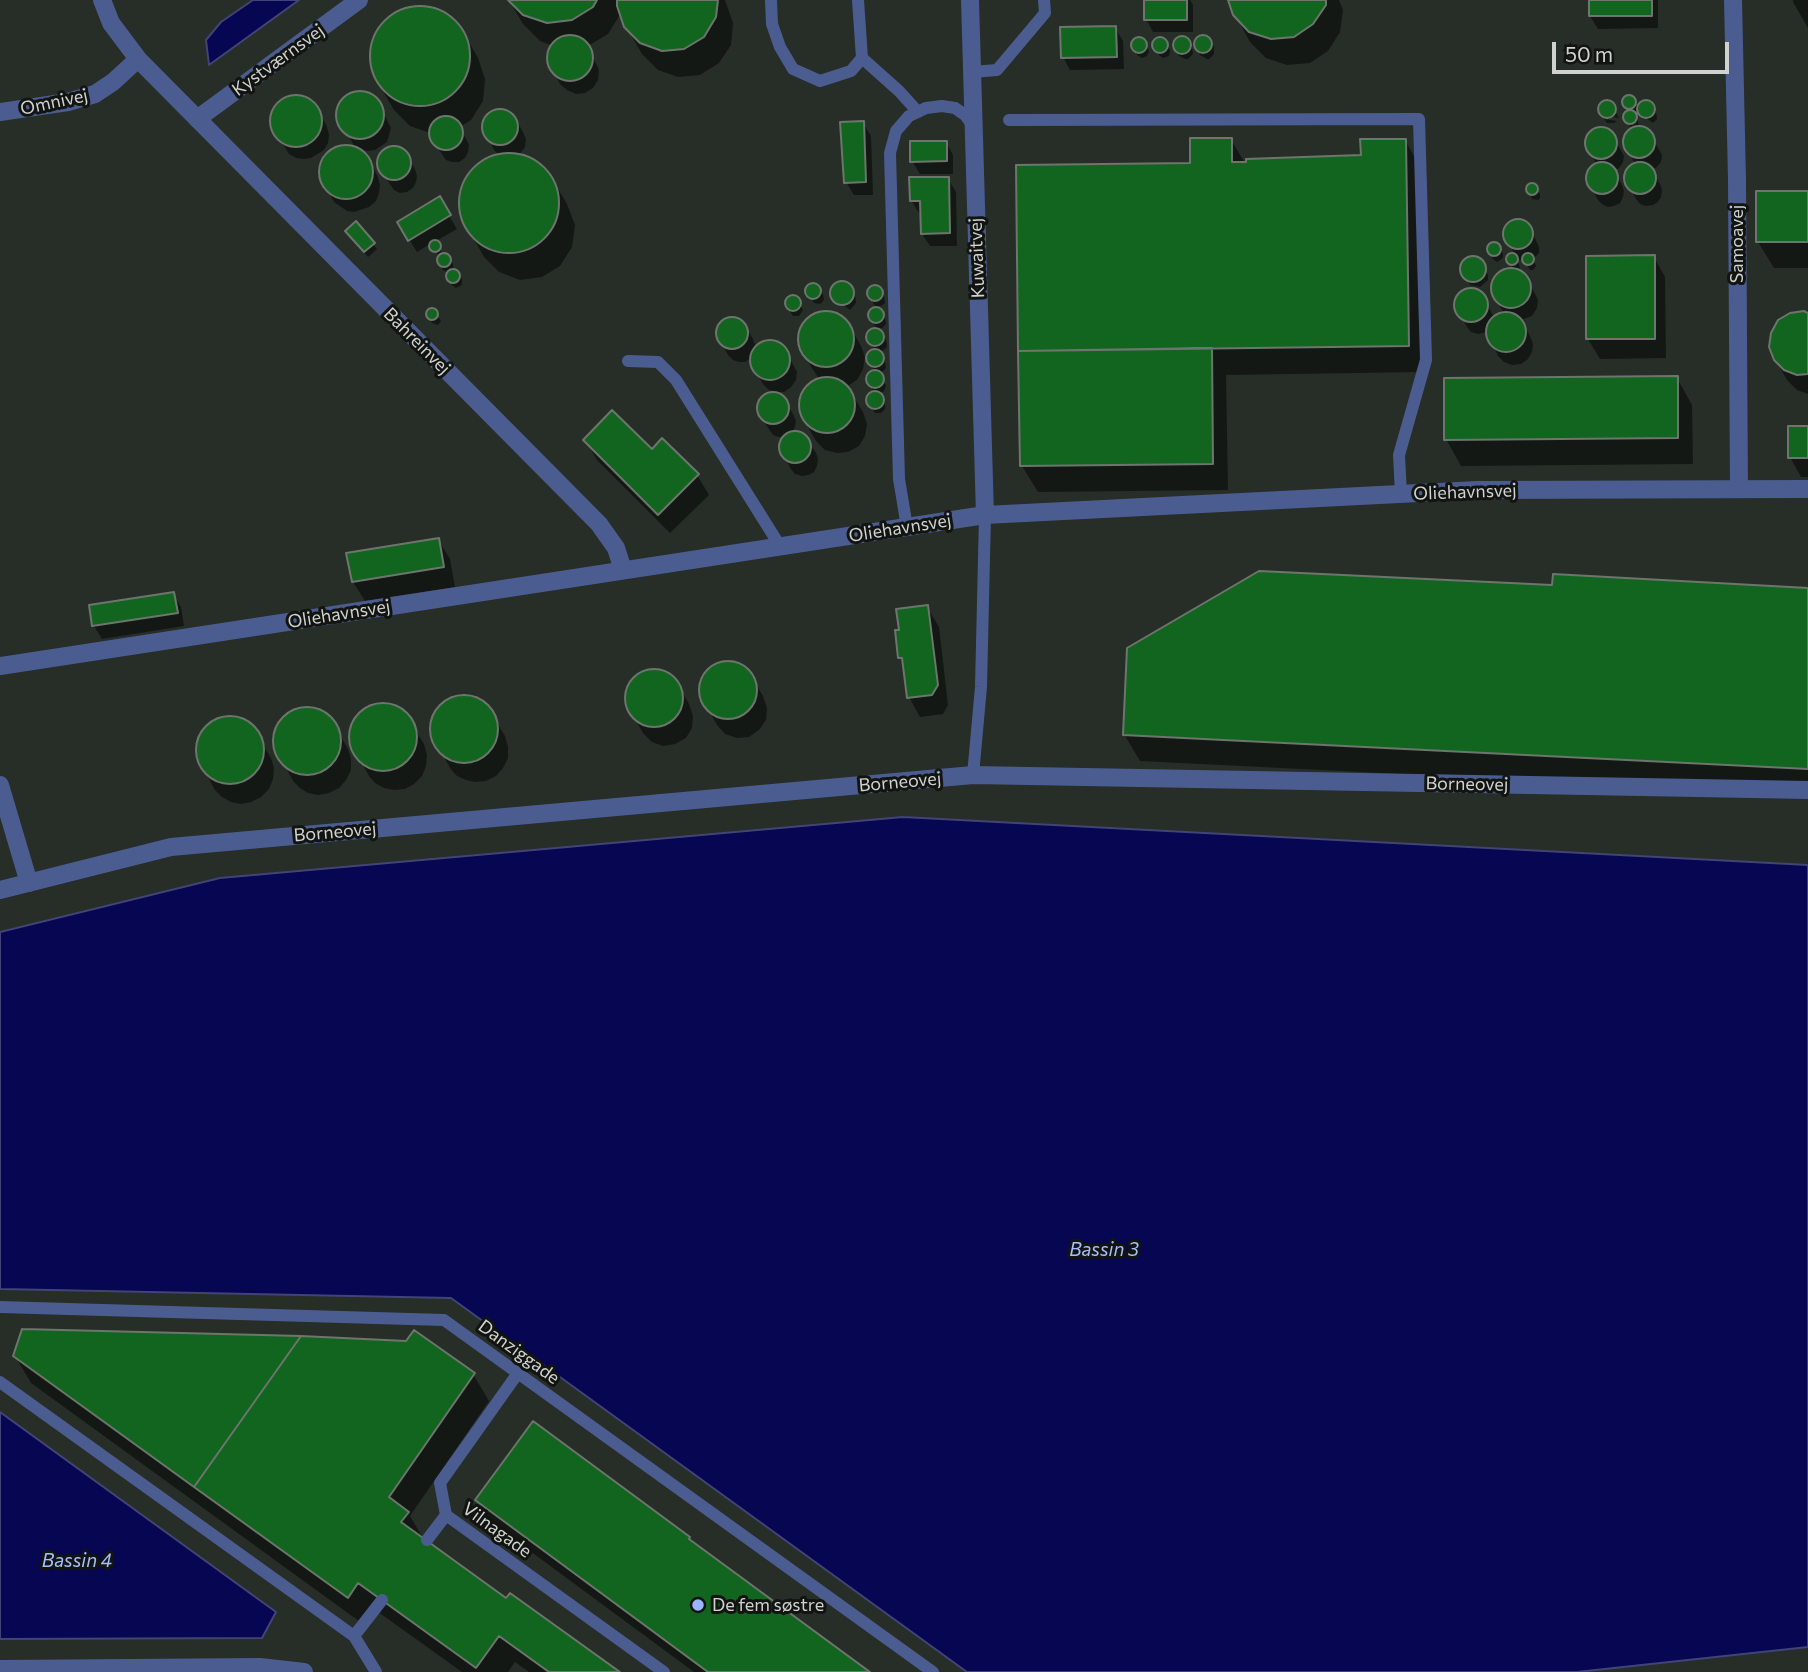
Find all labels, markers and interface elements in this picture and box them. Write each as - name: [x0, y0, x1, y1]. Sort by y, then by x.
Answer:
- street label: Kystværnsvej: [228, 19, 328, 101]
- scale bar: [1556, 28, 1733, 72]
- text: 50 m: [1565, 41, 1613, 66]
- street label: Omnivej: [18, 84, 90, 120]
- street label: Samoavej: [1726, 205, 1748, 283]
- street label: Kuwaitvej: [965, 217, 989, 299]
- street label: Bahreinvej: [379, 303, 455, 379]
- street label: Oliehavnsvej: [1413, 479, 1517, 505]
- street label: Oliehavnsvej: [847, 509, 953, 547]
- street label: Oliehavnsvej: [286, 595, 392, 633]
- street label: Borneovej: [858, 768, 942, 796]
- street label: Borneovej: [1425, 772, 1509, 796]
- street label: Borneovej: [293, 818, 377, 846]
- water label: Bassin 3: [1069, 1239, 1139, 1261]
- street label: Danziggade: [474, 1315, 564, 1389]
- street label: Vilnagade: [458, 1498, 536, 1562]
- water label: Bassin 4: [42, 1550, 112, 1572]
- place label: De fem søstre: [712, 1594, 824, 1616]
- marker: De fem søstre: [690, 1597, 706, 1613]

